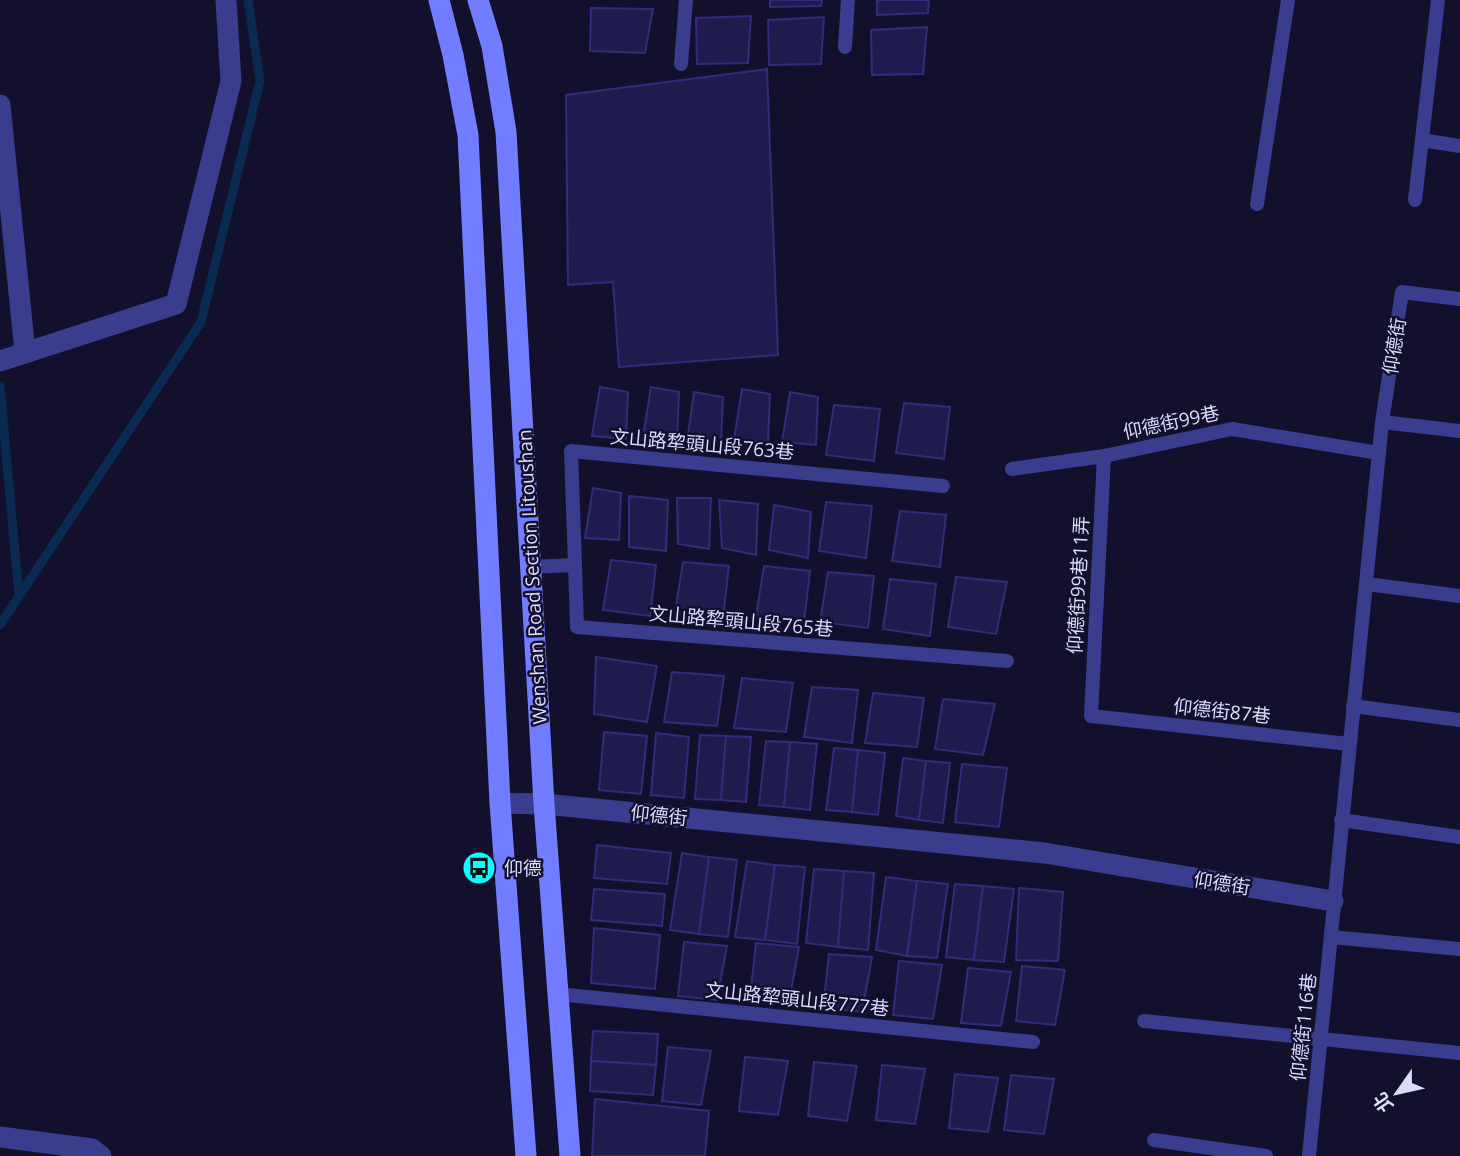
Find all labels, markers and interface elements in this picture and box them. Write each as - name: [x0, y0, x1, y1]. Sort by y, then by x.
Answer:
- street label: 仰德街: [1377, 316, 1411, 376]
- street label: 仰德街99巷: [1120, 399, 1222, 445]
- street label: 文山路犂頭山段763巷: [609, 423, 795, 465]
- street label: Wenshan Road Section Litoushan: [511, 429, 553, 725]
- street label: 仰德街99巷11弄: [1061, 515, 1095, 655]
- street label: 文山路犂頭山段765巷: [648, 600, 834, 642]
- street label: 仰德街87巷: [1172, 693, 1272, 729]
- street label: 仰德街: [629, 799, 689, 831]
- bus stop icon: 仰德: [460, 849, 498, 887]
- place label: 仰德: [504, 855, 542, 881]
- street label: 仰德街: [1192, 866, 1252, 900]
- street label: 仰德街116巷: [1284, 972, 1322, 1082]
- street label: 文山路犂頭山段777巷: [704, 976, 890, 1022]
- north arrow: [1362, 1058, 1432, 1128]
- text: 北: [1367, 1087, 1399, 1118]

